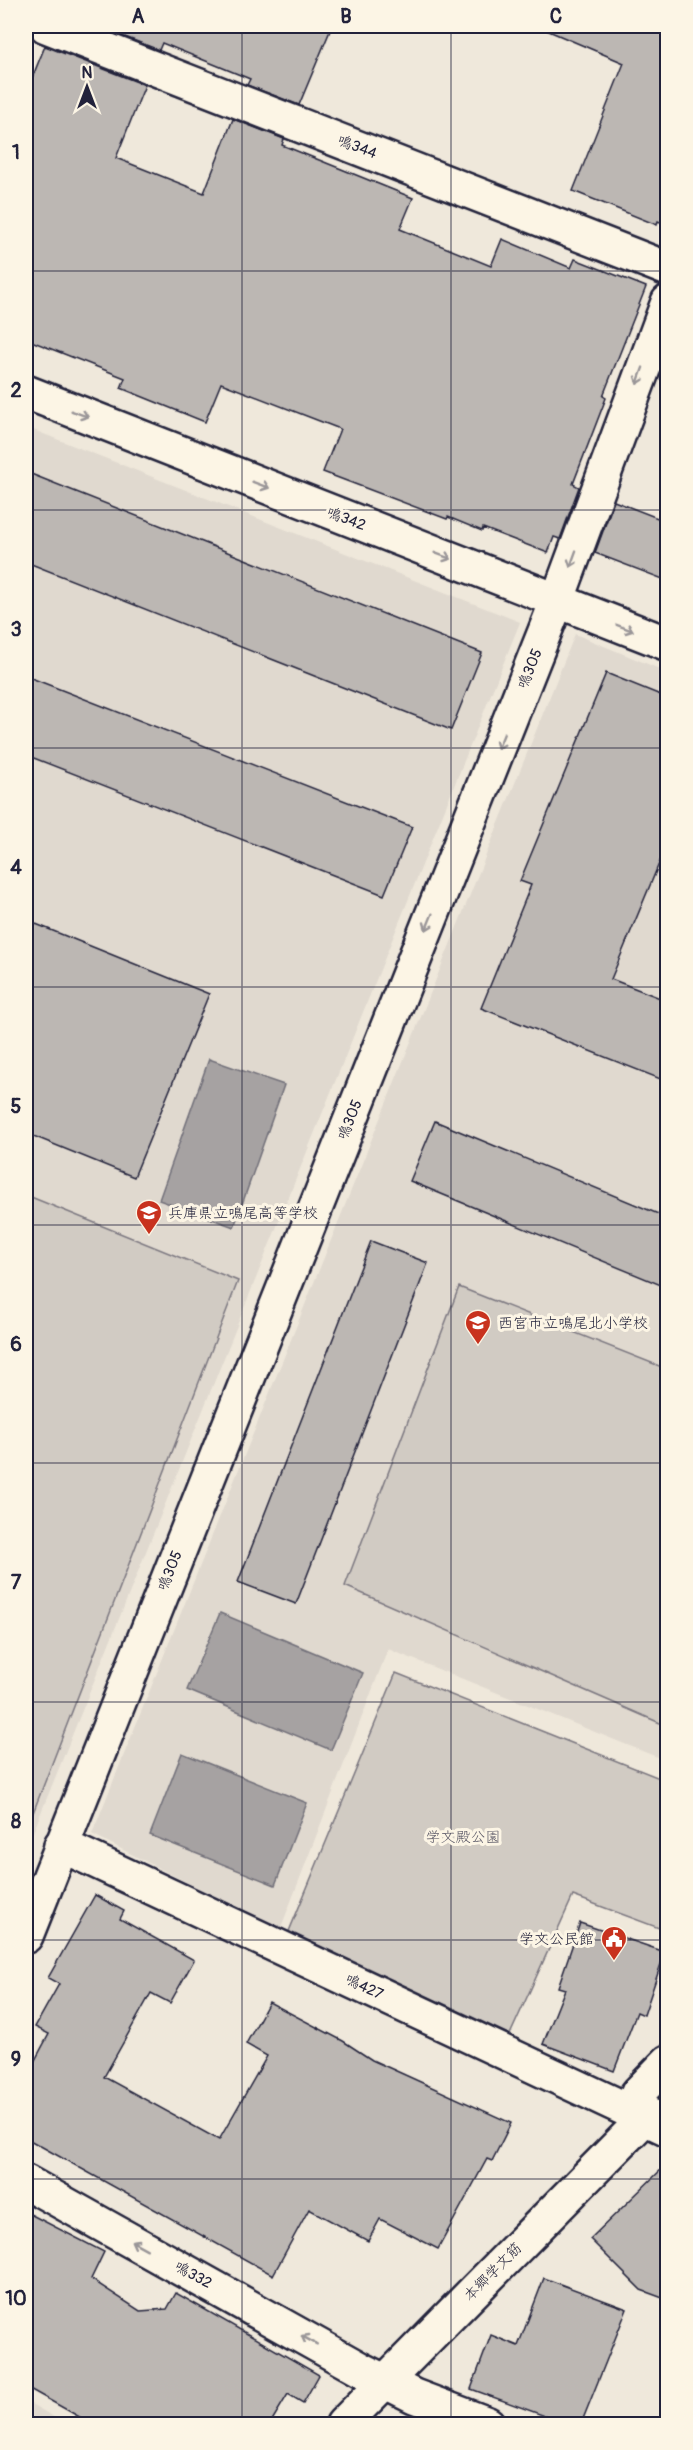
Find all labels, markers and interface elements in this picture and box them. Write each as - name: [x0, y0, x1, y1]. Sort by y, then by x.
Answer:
- text: A: [132, 4, 145, 29]
- text: B: [340, 4, 352, 29]
- text: C: [550, 4, 562, 29]
- north arrow: [57, 57, 117, 117]
- text: N: [82, 63, 93, 83]
- street label: 鳴344: [335, 131, 380, 163]
- text: 1: [12, 140, 20, 165]
- one-way arrow: [634, 366, 645, 385]
- text: 2: [10, 378, 22, 403]
- one-way arrow: [70, 409, 89, 420]
- one-way arrow: [252, 480, 270, 491]
- street label: 鳴342: [324, 503, 368, 535]
- one-way arrow: [566, 549, 577, 568]
- one-way arrow: [433, 552, 452, 563]
- text: 3: [10, 617, 22, 642]
- one-way arrow: [615, 623, 633, 634]
- street label: 鳴305: [513, 646, 547, 692]
- one-way arrow: [495, 731, 506, 749]
- text: 4: [10, 855, 22, 880]
- one-way arrow: [423, 912, 434, 931]
- text: 5: [11, 1094, 22, 1119]
- street label: 鳴305: [333, 1097, 367, 1143]
- school or university icon: 兵庫県立鳴尾高等学校: [134, 1198, 164, 1236]
- place label: 兵庫県立鳴尾高等学校: [168, 1204, 318, 1223]
- school or university icon: 西宮市立鳴尾北小学校: [463, 1308, 493, 1346]
- place label: 西宮市立鳴尾北小学校: [498, 1314, 648, 1333]
- text: 6: [10, 1332, 22, 1357]
- street label: 鳴305: [153, 1548, 187, 1594]
- text: 7: [11, 1570, 22, 1595]
- text: 8: [11, 1809, 21, 1834]
- park label: 学文殿公園: [425, 1828, 501, 1847]
- public building icon: 学文公民館: [599, 1924, 629, 1962]
- place label: 学文公民館: [519, 1930, 594, 1949]
- street label: 鳴427: [342, 1970, 386, 2004]
- text: 9: [11, 2047, 21, 2072]
- one-way arrow: [131, 2239, 148, 2251]
- street label: 本郷学文筋: [460, 2239, 526, 2305]
- street label: 鳴332: [171, 2257, 215, 2293]
- text: 10: [5, 2286, 27, 2311]
- one-way arrow: [301, 2334, 318, 2346]

